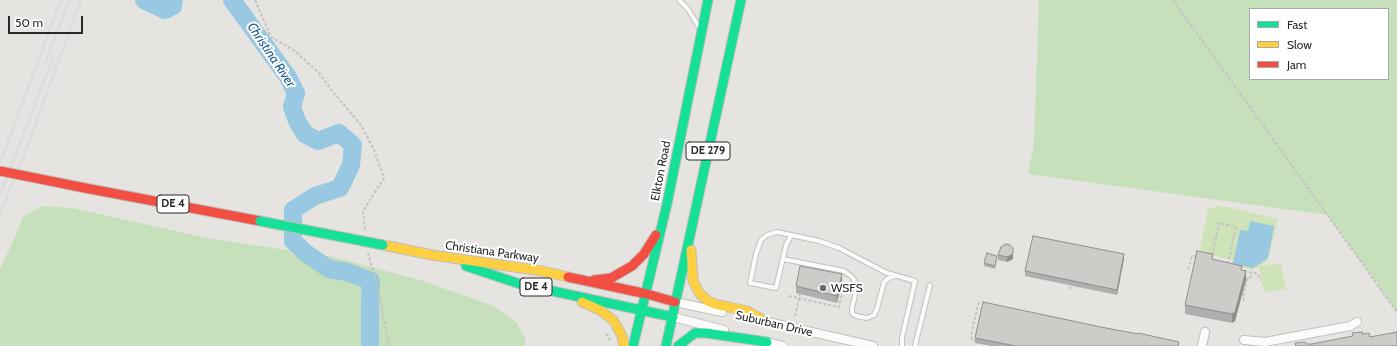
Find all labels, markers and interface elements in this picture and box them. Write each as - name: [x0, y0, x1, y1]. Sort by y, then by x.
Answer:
- scale bar: [10, 8, 85, 34]
- legend: [1249, 8, 1389, 80]
- text: 50 m: [15, 15, 43, 30]
- text: Fast: [1287, 17, 1307, 32]
- water label: Christina River: [244, 20, 298, 90]
- text: Slow: [1287, 37, 1312, 52]
- text: Jam: [1287, 57, 1306, 72]
- street label: Elkton Road: [648, 140, 674, 202]
- road number: DE 279: [686, 142, 730, 160]
- road number: DE 4: [157, 195, 189, 213]
- street label: Christiana Parkway: [444, 238, 540, 266]
- road number: DE 4: [520, 278, 552, 296]
- place label: WSFS: [831, 281, 863, 295]
- marker: WSFS: [818, 283, 828, 293]
- street label: Suburban Drive: [734, 308, 814, 340]

